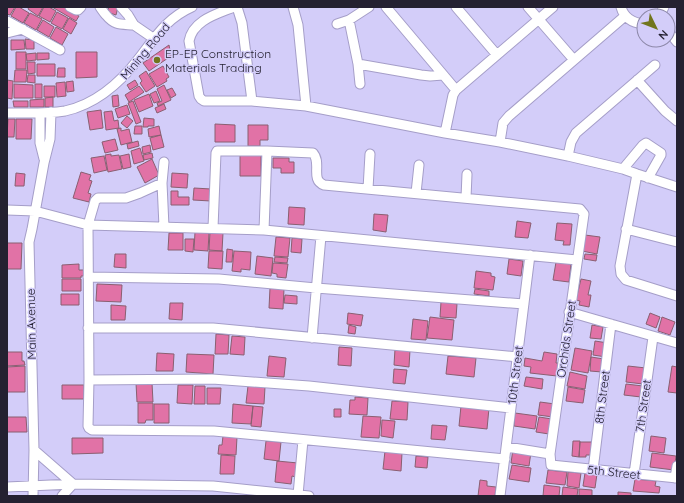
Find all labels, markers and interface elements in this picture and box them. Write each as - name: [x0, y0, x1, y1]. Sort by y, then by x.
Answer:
- north arrow: [636, 8, 676, 48]
- street label: Mining Road: [117, 20, 173, 82]
- text: N: [655, 27, 671, 43]
- place label: EP-EP Construction Materials Trading: [165, 46, 271, 75]
- marker: EP-EP Construction Materials Trading: [152, 55, 162, 65]
- street label: Main Avenue: [23, 288, 39, 360]
- street label: Orchids Street: [553, 299, 579, 379]
- street label: 10th Street: [504, 345, 526, 405]
- street label: 8th Street: [591, 370, 613, 424]
- street label: 7th Street: [632, 379, 654, 433]
- street label: 5th Street: [587, 462, 641, 482]

